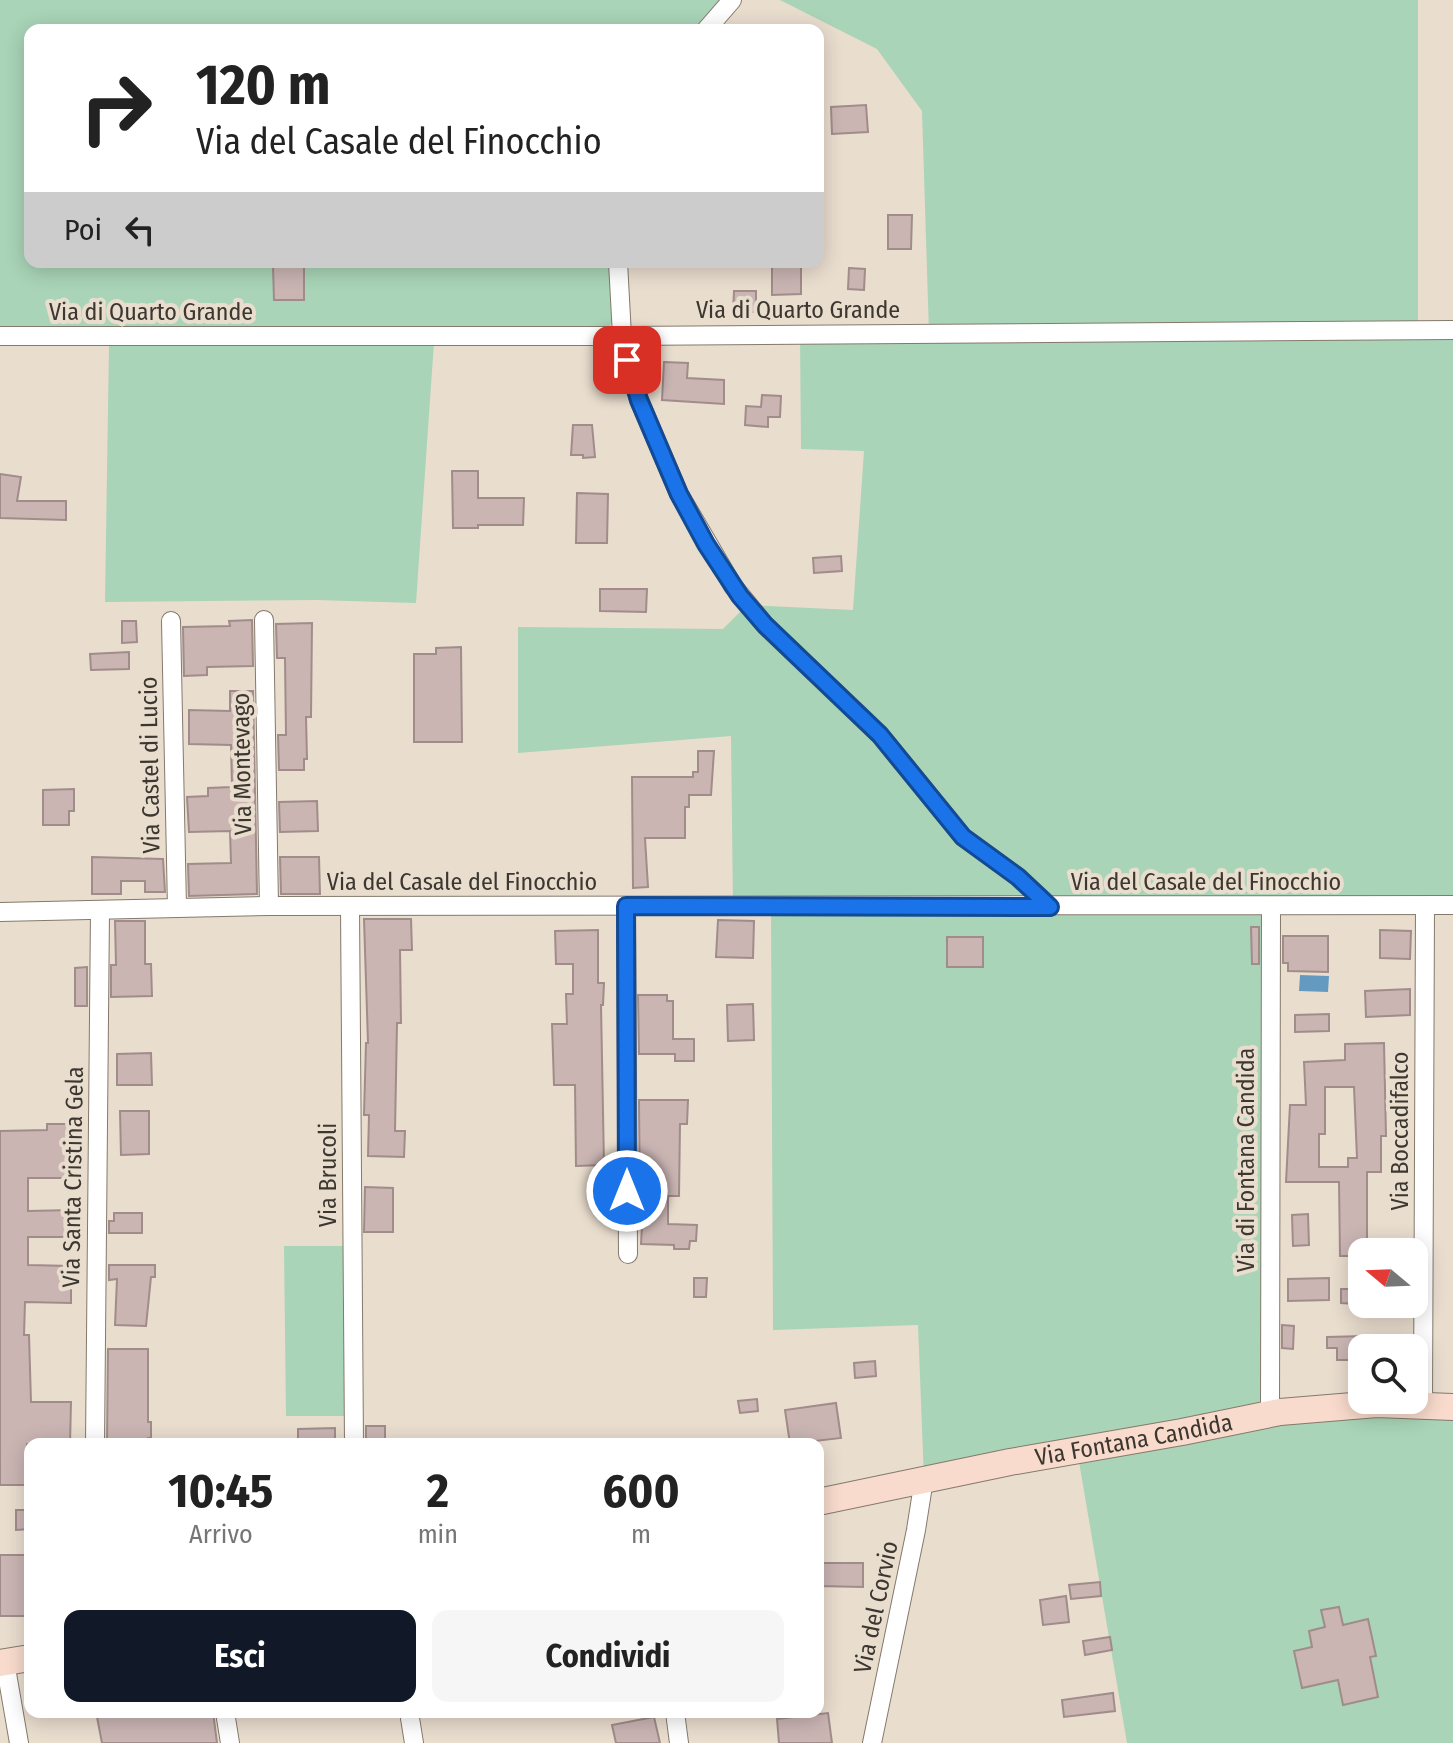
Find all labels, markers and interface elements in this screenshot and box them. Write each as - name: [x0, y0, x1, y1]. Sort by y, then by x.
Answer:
- text: 120 m: [196, 52, 331, 119]
- icon: right: [64, 56, 168, 160]
- text: Via del Casale del Finocchio: [196, 120, 602, 164]
- icon: left: [118, 208, 162, 252]
- text: Poi: [64, 212, 102, 248]
- street label: Via di Quarto Grande: [696, 296, 900, 324]
- street label: Via di Quarto Grande: [49, 298, 253, 326]
- pin: [593, 326, 661, 394]
- icon: arrive: [605, 338, 649, 382]
- street label: Via Castel di Lucio: [134, 676, 166, 854]
- street label: Via Montevago: [227, 692, 257, 836]
- street label: Via del Casale del Finocchio: [327, 868, 597, 896]
- street label: Via del Casale del Finocchio: [1071, 868, 1341, 896]
- street label: Via di Fontana Candida: [1232, 1048, 1260, 1272]
- street label: Via Boccadifalco: [1386, 1052, 1414, 1210]
- street label: Via Santa Cristina Gela: [57, 1066, 89, 1288]
- street label: Via Brucoli: [314, 1123, 342, 1227]
- position arrow: [585, 1149, 669, 1233]
- north arrow: [1348, 1238, 1428, 1318]
- map controls: [1348, 1238, 1428, 1414]
- button: search: [1348, 1334, 1428, 1414]
- street label: Via Fontana Candida: [1033, 1408, 1235, 1471]
- text: 10:45: [168, 1462, 273, 1520]
- text: 2: [427, 1462, 449, 1520]
- text: 600: [602, 1462, 680, 1520]
- text: Arrivo: [189, 1519, 253, 1550]
- text: min: [418, 1519, 458, 1550]
- text: m: [631, 1519, 651, 1550]
- street label: Via del Corvio: [848, 1538, 904, 1676]
- button: Esci: [64, 1610, 416, 1702]
- button: Condividi: [432, 1610, 784, 1702]

